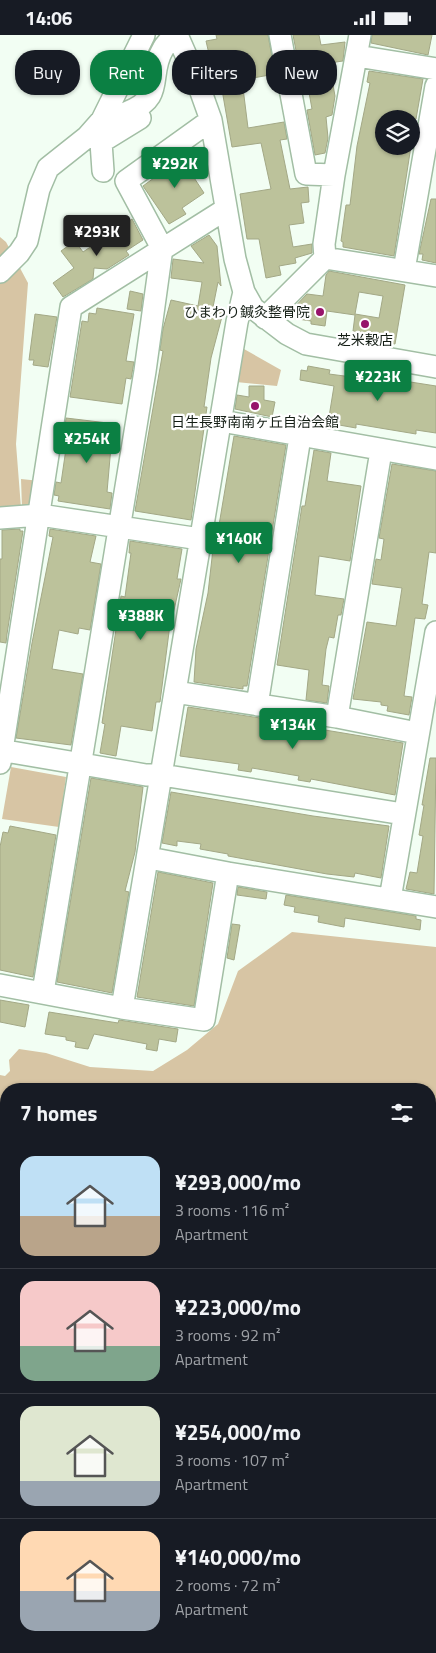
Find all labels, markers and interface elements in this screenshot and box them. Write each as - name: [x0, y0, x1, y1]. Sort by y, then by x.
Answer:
- text: 14:06: [25, 3, 72, 32]
- chip: Buy: [15, 50, 80, 95]
- chip: Rent: [90, 50, 162, 95]
- chip: Filters: [172, 50, 256, 95]
- chip: New: [266, 50, 337, 95]
- map controls: [375, 110, 420, 155]
- button: layers: [375, 110, 420, 155]
- pin: ¥292K: [140, 147, 210, 189]
- text: ¥292K: [152, 151, 198, 175]
- pin: ¥293K: [62, 215, 132, 257]
- text: ¥293K: [74, 219, 120, 243]
- place label: ひまわり鍼灸整骨院: [184, 301, 310, 322]
- marker: ひまわり鍼灸整骨院: [314, 306, 326, 318]
- marker: 芝米穀店: [359, 318, 371, 330]
- place label: 芝米穀店: [337, 329, 393, 350]
- pin: ¥223K: [343, 359, 413, 402]
- text: ¥223K: [355, 364, 401, 388]
- marker: 日生長野南南ヶ丘自治会館: [249, 400, 261, 412]
- place label: 日生長野南南ヶ丘自治会館: [171, 411, 339, 432]
- pin: ¥254K: [52, 421, 122, 464]
- text: ¥254K: [64, 426, 110, 450]
- pin: ¥140K: [204, 521, 274, 564]
- text: ¥140K: [216, 526, 262, 550]
- pin: ¥388K: [106, 599, 176, 641]
- text: ¥388K: [118, 603, 164, 627]
- pin: ¥134K: [258, 707, 328, 750]
- text: ¥134K: [270, 712, 316, 736]
- text: 7 homes: [20, 1097, 97, 1129]
- icon: filters: [388, 1099, 416, 1127]
- text: ¥293,000/mo: [175, 1166, 301, 1198]
- icon: home: [60, 1176, 120, 1236]
- text: 3 rooms · 116 m²: [175, 1198, 289, 1222]
- text: Apartment: [175, 1222, 248, 1246]
- text: ¥223,000/mo: [175, 1291, 301, 1323]
- icon: home: [60, 1301, 120, 1361]
- text: 3 rooms · 92 m²: [175, 1323, 280, 1347]
- text: Apartment: [175, 1347, 248, 1371]
- text: ¥254,000/mo: [175, 1416, 301, 1448]
- icon: home: [60, 1426, 120, 1486]
- text: 3 rooms · 107 m²: [175, 1448, 289, 1472]
- text: Apartment: [175, 1472, 248, 1496]
- text: ¥140,000/mo: [175, 1541, 301, 1573]
- icon: home: [60, 1551, 120, 1611]
- text: 2 rooms · 72 m²: [175, 1573, 280, 1597]
- text: Apartment: [175, 1597, 248, 1621]

